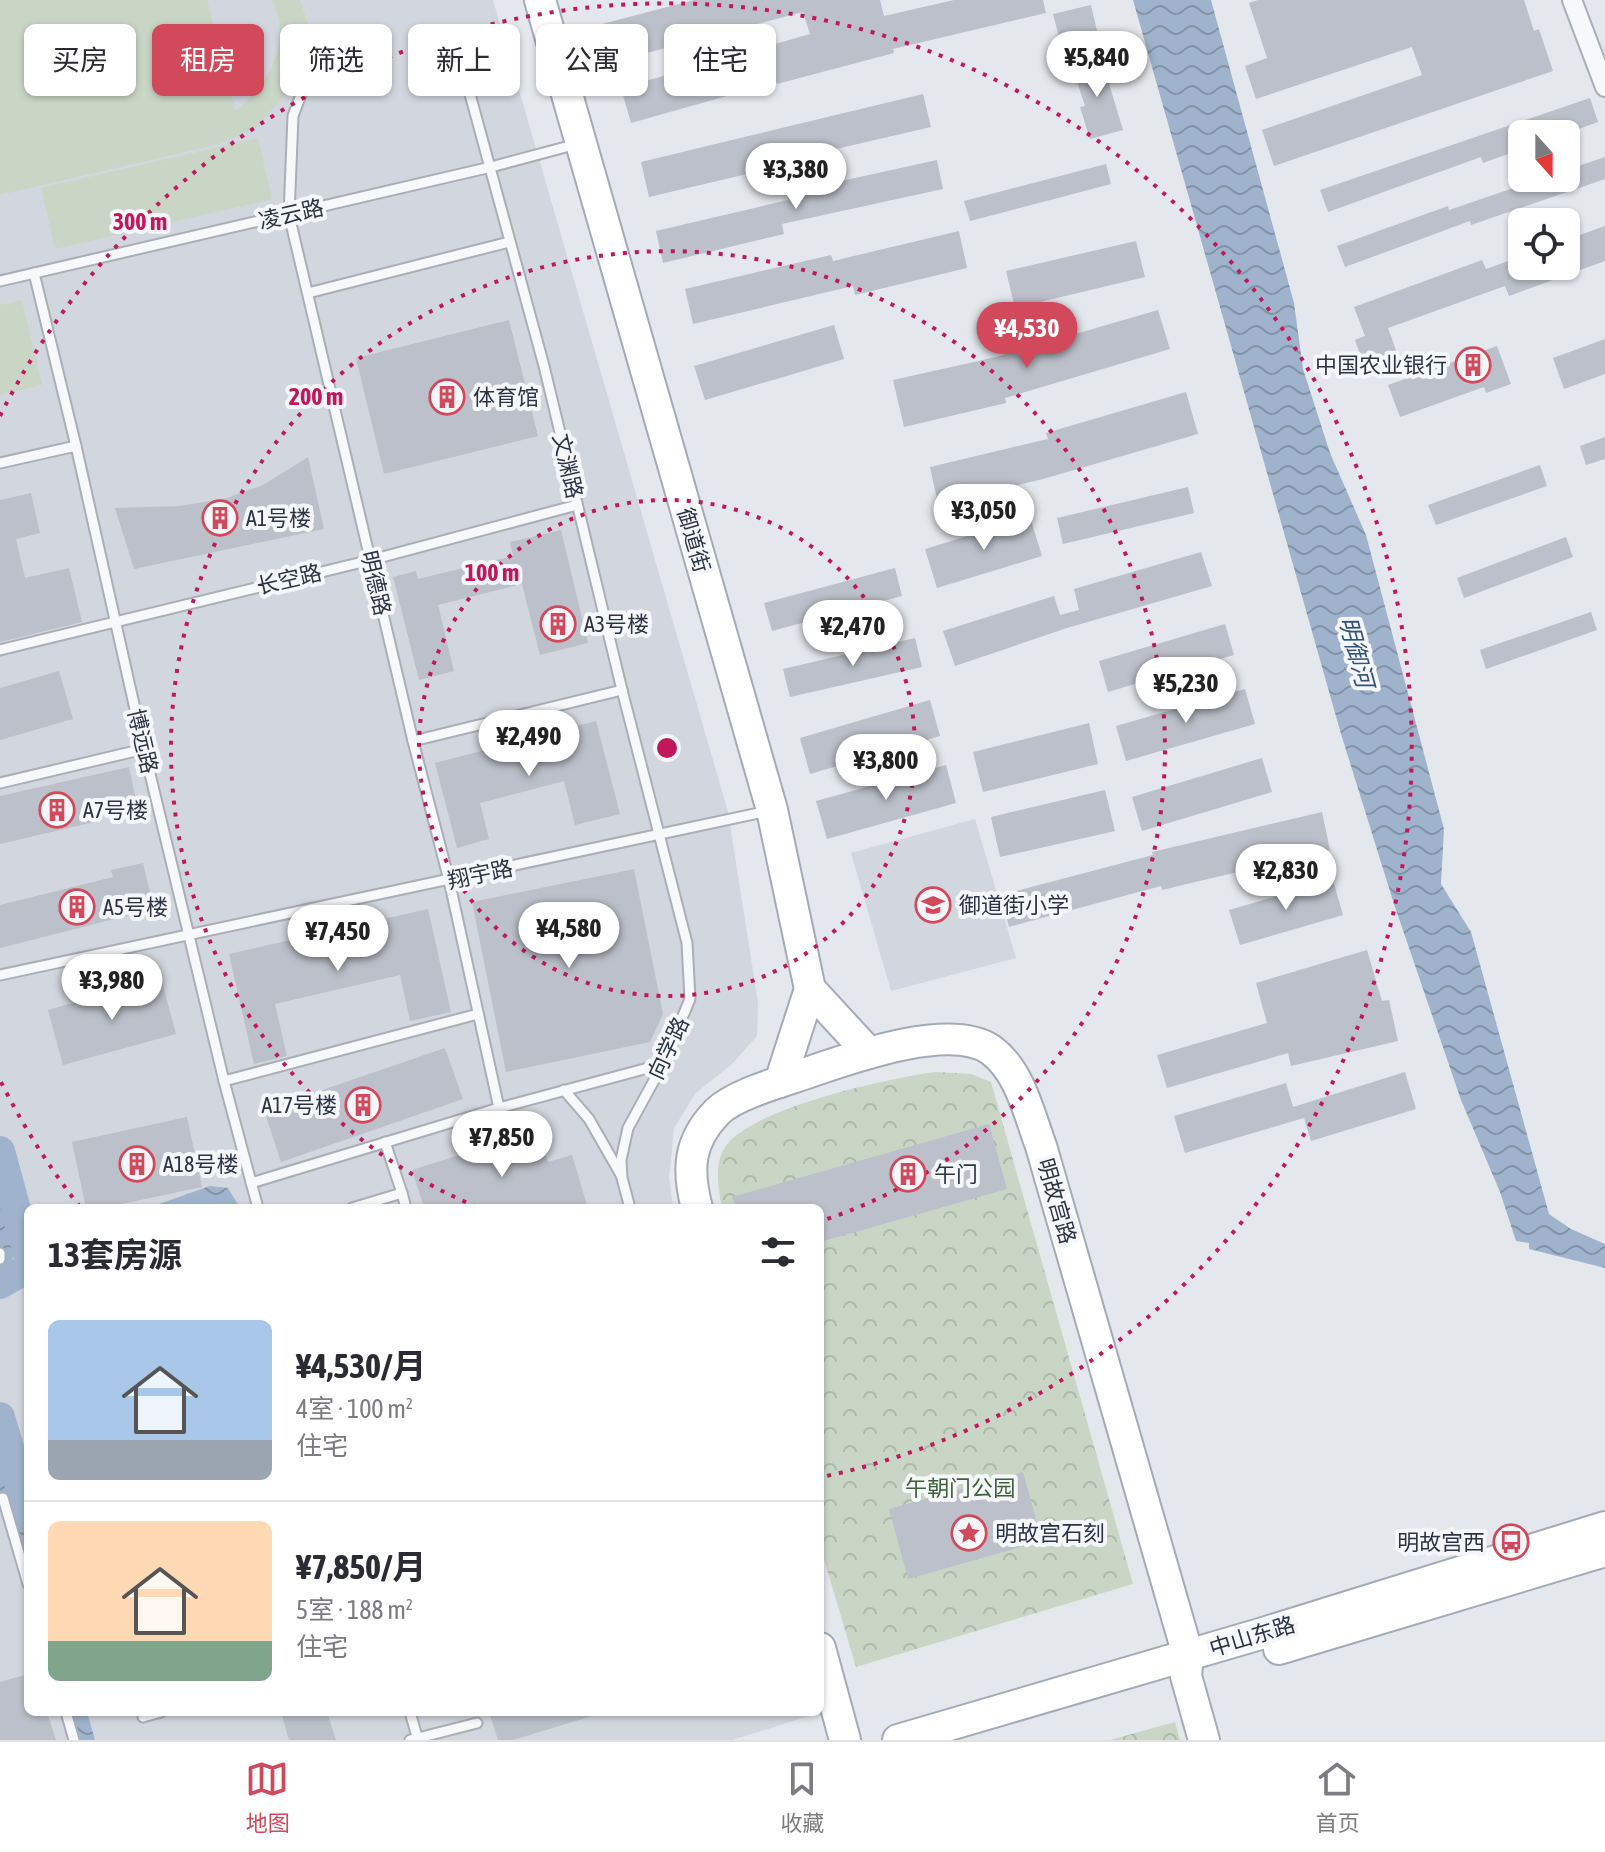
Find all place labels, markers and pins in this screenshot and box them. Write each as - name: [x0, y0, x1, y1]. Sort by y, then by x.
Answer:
- pin: ¥5,840: [1032, 31, 1162, 99]
- pin: ¥3,380: [731, 143, 861, 211]
- pin: ¥4,530: [962, 302, 1092, 370]
- building icon: 中国农业银行: [1454, 346, 1492, 384]
- place label: 中国农业银行: [1315, 352, 1447, 378]
- building icon: 体育馆: [428, 378, 466, 416]
- place label: 体育馆: [473, 384, 539, 410]
- pin: ¥3,050: [919, 484, 1049, 552]
- building icon: A1号楼: [201, 499, 239, 537]
- place label: A1号楼: [246, 505, 311, 531]
- pin: ¥2,470: [788, 600, 918, 668]
- building icon: A3号楼: [539, 605, 577, 643]
- place label: A3号楼: [584, 611, 649, 637]
- pin: ¥5,230: [1121, 657, 1251, 725]
- pin: ¥2,490: [464, 710, 594, 778]
- centre of rings: [653, 734, 681, 762]
- pin: ¥3,800: [821, 734, 951, 802]
- building icon: A7号楼: [38, 791, 76, 829]
- place label: A7号楼: [83, 797, 148, 823]
- pin: ¥2,830: [1221, 844, 1351, 912]
- school or university icon: 御道街小学: [914, 886, 952, 924]
- building icon: A5号楼: [58, 888, 96, 926]
- place label: 御道街小学: [959, 892, 1069, 918]
- place label: A5号楼: [103, 894, 168, 920]
- pin: ¥4,580: [504, 902, 634, 970]
- pin: ¥7,450: [273, 905, 403, 973]
- pin: ¥3,980: [47, 954, 177, 1022]
- building icon: A17号楼: [344, 1086, 382, 1124]
- place label: A17号楼: [262, 1092, 337, 1118]
- pin: ¥7,850: [437, 1111, 567, 1179]
- building icon: A18号楼: [118, 1145, 156, 1183]
- place label: A18号楼: [163, 1151, 238, 1177]
- building icon: 午门: [889, 1155, 927, 1193]
- place label: 午门: [934, 1161, 978, 1187]
- place icon: 明故宫石刻: [950, 1514, 988, 1552]
- place label: 明故宫石刻: [995, 1520, 1105, 1546]
- bus stop icon: 明故宫西: [1492, 1523, 1530, 1561]
- place label: 明故宫西: [1397, 1529, 1485, 1555]

